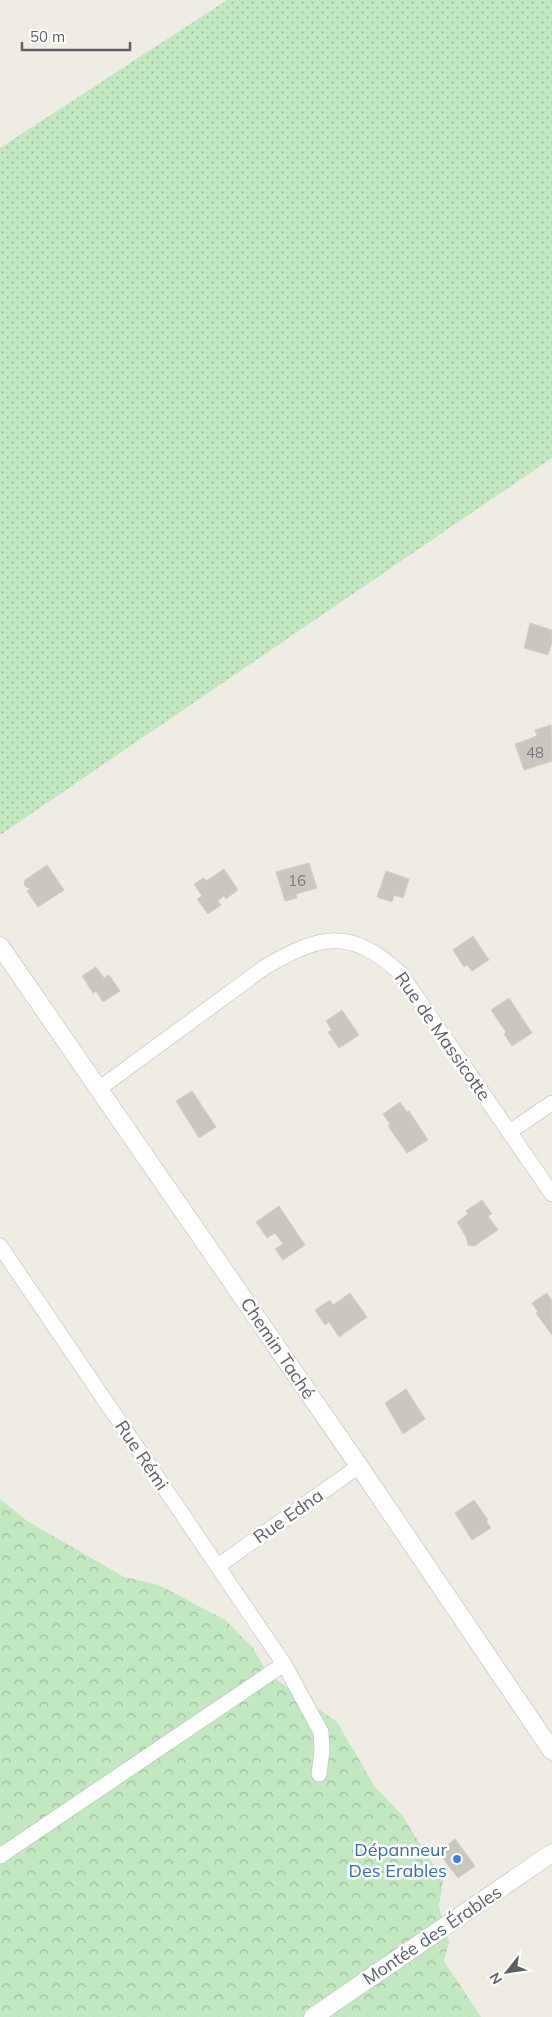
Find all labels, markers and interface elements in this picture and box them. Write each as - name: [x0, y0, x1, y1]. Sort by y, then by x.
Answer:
- scale bar: [22, 20, 130, 52]
- text: 50 m: [30, 27, 65, 46]
- house number: 48: [526, 743, 544, 762]
- house number: 16: [288, 871, 306, 890]
- street label: Rue de Massicotte: [390, 967, 496, 1105]
- street label: Chemin Taché: [236, 1293, 320, 1403]
- street label: Rue Rémi: [110, 1416, 174, 1494]
- street label: Rue Edna: [249, 1484, 327, 1548]
- place label: Dépanneur Des Erables: [349, 1838, 447, 1882]
- marker: Dépanneur Des Erables: [451, 1853, 463, 1865]
- street label: Montée des Érables: [358, 1880, 506, 1990]
- north arrow: [482, 1947, 532, 1997]
- text: N: [485, 1969, 506, 1988]

